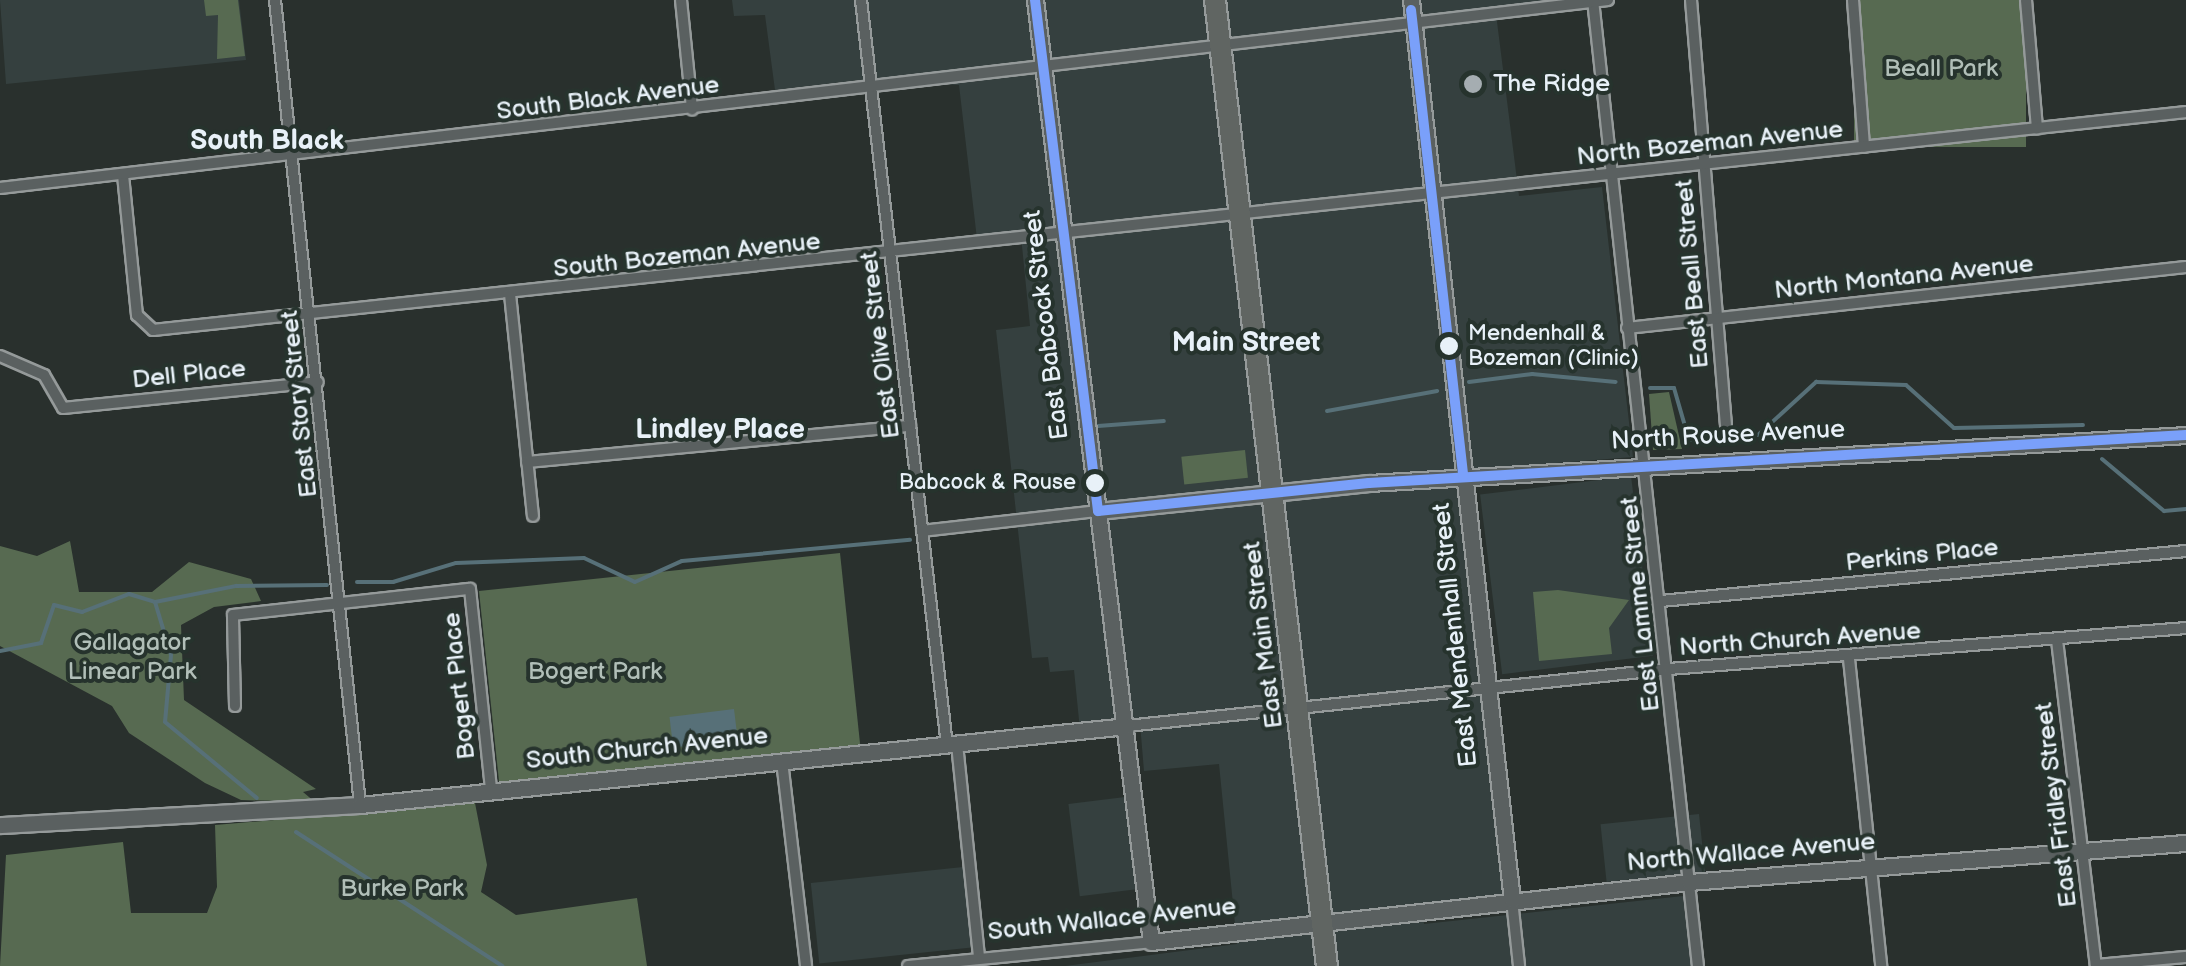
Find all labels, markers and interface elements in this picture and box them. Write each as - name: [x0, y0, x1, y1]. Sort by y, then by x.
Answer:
- park label: Beall Park: [1884, 54, 1998, 84]
- place label: The Ridge: [1493, 69, 1610, 99]
- street label: South Black Avenue: [495, 70, 721, 128]
- marker: The Ridge: [1462, 73, 1484, 95]
- street label: North Bozeman Avenue: [1575, 115, 1845, 173]
- district label: South Black: [190, 124, 344, 158]
- street label: East Beall Street: [1670, 178, 1716, 370]
- street label: East Babcock Street: [1018, 208, 1076, 442]
- street label: South Bozeman Avenue: [552, 227, 822, 285]
- street label: East Olive Street: [855, 249, 907, 441]
- street label: North Montana Avenue: [1773, 249, 2035, 307]
- street label: East Story Street: [275, 308, 325, 500]
- place label: Mendenhall & Bozeman (Clinic): [1468, 320, 1639, 372]
- district label: Main Street: [1172, 326, 1320, 360]
- marker: Mendenhall & Bozeman (Clinic): [1439, 336, 1459, 356]
- street label: Dell Place: [131, 354, 247, 396]
- district label: Lindley Place: [635, 413, 805, 447]
- street label: North Rouse Avenue: [1610, 415, 1846, 457]
- place label: Babcock & Rouse: [899, 470, 1076, 496]
- marker: Babcock & Rouse: [1085, 473, 1105, 493]
- street label: East Lamme Street: [1615, 495, 1667, 713]
- street label: East Mendenhall Street: [1427, 501, 1485, 769]
- street label: Perkins Place: [1844, 533, 2000, 579]
- street label: East Main Street: [1238, 540, 1290, 730]
- street label: Bogert Place: [437, 611, 483, 761]
- street label: North Church Avenue: [1678, 617, 1922, 663]
- park label: Gallagator Linear Park: [67, 629, 197, 688]
- park label: Bogert Park: [528, 657, 662, 687]
- street label: East Fridley Street: [2029, 700, 2085, 910]
- street label: South Church Avenue: [525, 721, 769, 777]
- street label: North Wallace Avenue: [1625, 827, 1877, 879]
- park label: Burke Park: [340, 874, 464, 904]
- street label: South Wallace Avenue: [986, 892, 1238, 948]

